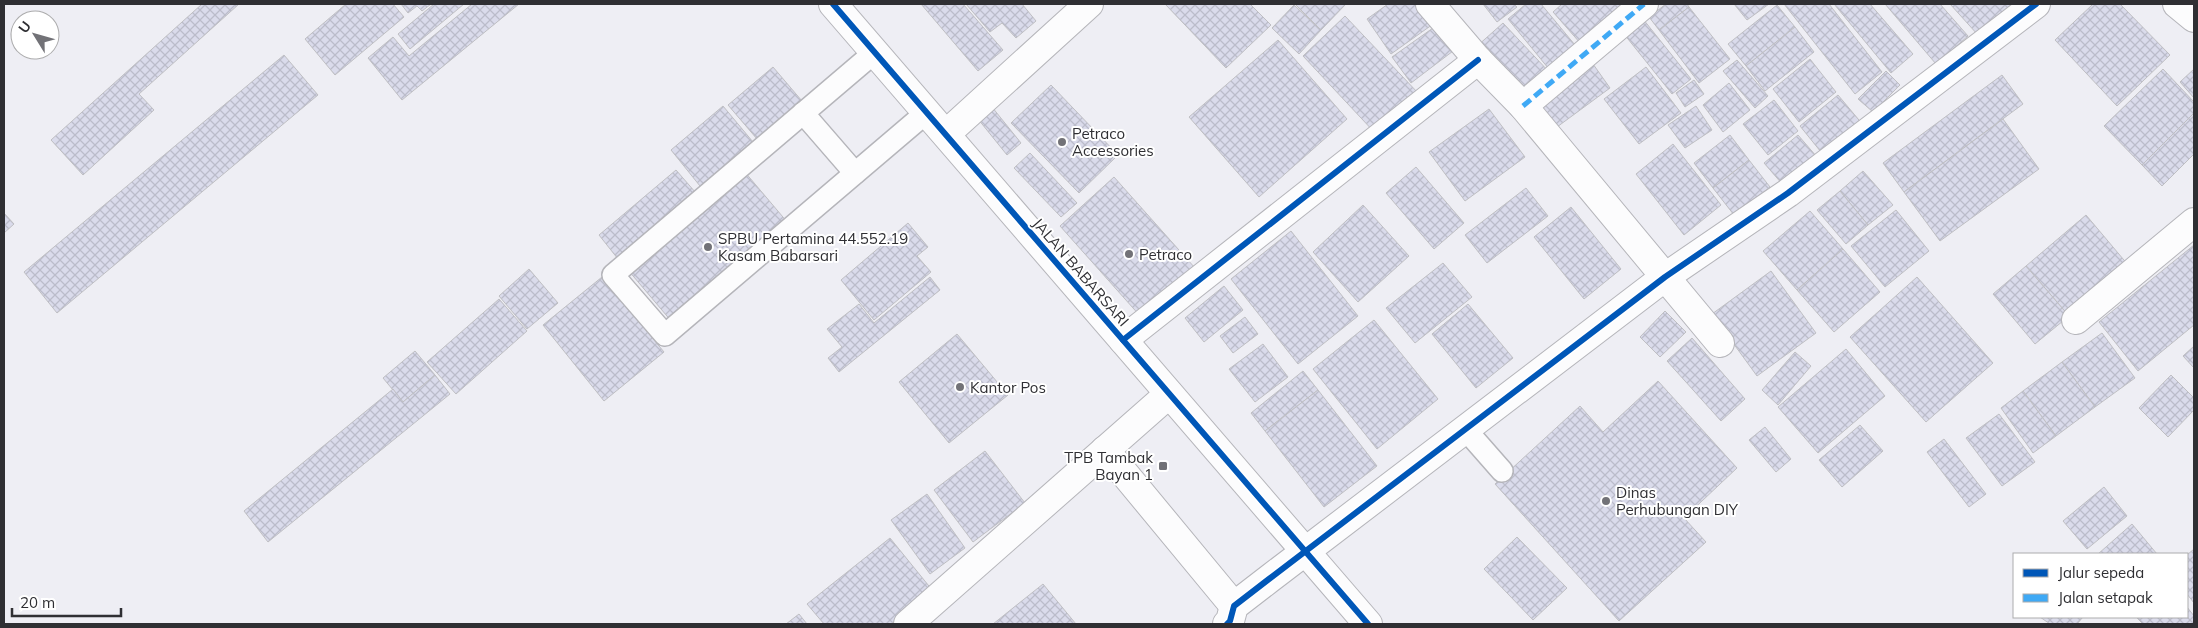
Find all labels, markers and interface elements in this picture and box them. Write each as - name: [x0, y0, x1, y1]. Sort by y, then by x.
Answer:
- north arrow: [10, 10, 60, 60]
- text: U: [14, 18, 35, 37]
- place label: Petraco Accessories: [1072, 124, 1154, 160]
- marker: Petraco Accessories: [1056, 136, 1068, 148]
- street label: JALAN BABARSARI: [1029, 214, 1133, 330]
- place label: SPBU Pertamina 44.552.19 Kasam Babarsari: [718, 229, 908, 265]
- marker: SPBU Pertamina 44.552.19 Kasam Babarsari: [702, 241, 714, 253]
- place label: Petraco: [1139, 245, 1192, 264]
- marker: Petraco: [1123, 248, 1135, 260]
- place label: Kantor Pos: [970, 378, 1046, 397]
- marker: Kantor Pos: [954, 381, 966, 393]
- place label: TPB Tambak Bayan 1: [1064, 448, 1153, 484]
- marker: TPB Tambak Bayan 1: [1157, 460, 1169, 472]
- place label: Dinas Perhubungan DIY: [1616, 483, 1739, 519]
- marker: Dinas Perhubungan DIY: [1600, 495, 1612, 507]
- legend: [2013, 553, 2188, 618]
- text: Jalur sepeda: [2058, 563, 2144, 582]
- scale bar: [12, 586, 121, 618]
- text: Jalan setapak: [2058, 588, 2153, 607]
- text: 20 m: [20, 593, 55, 612]

